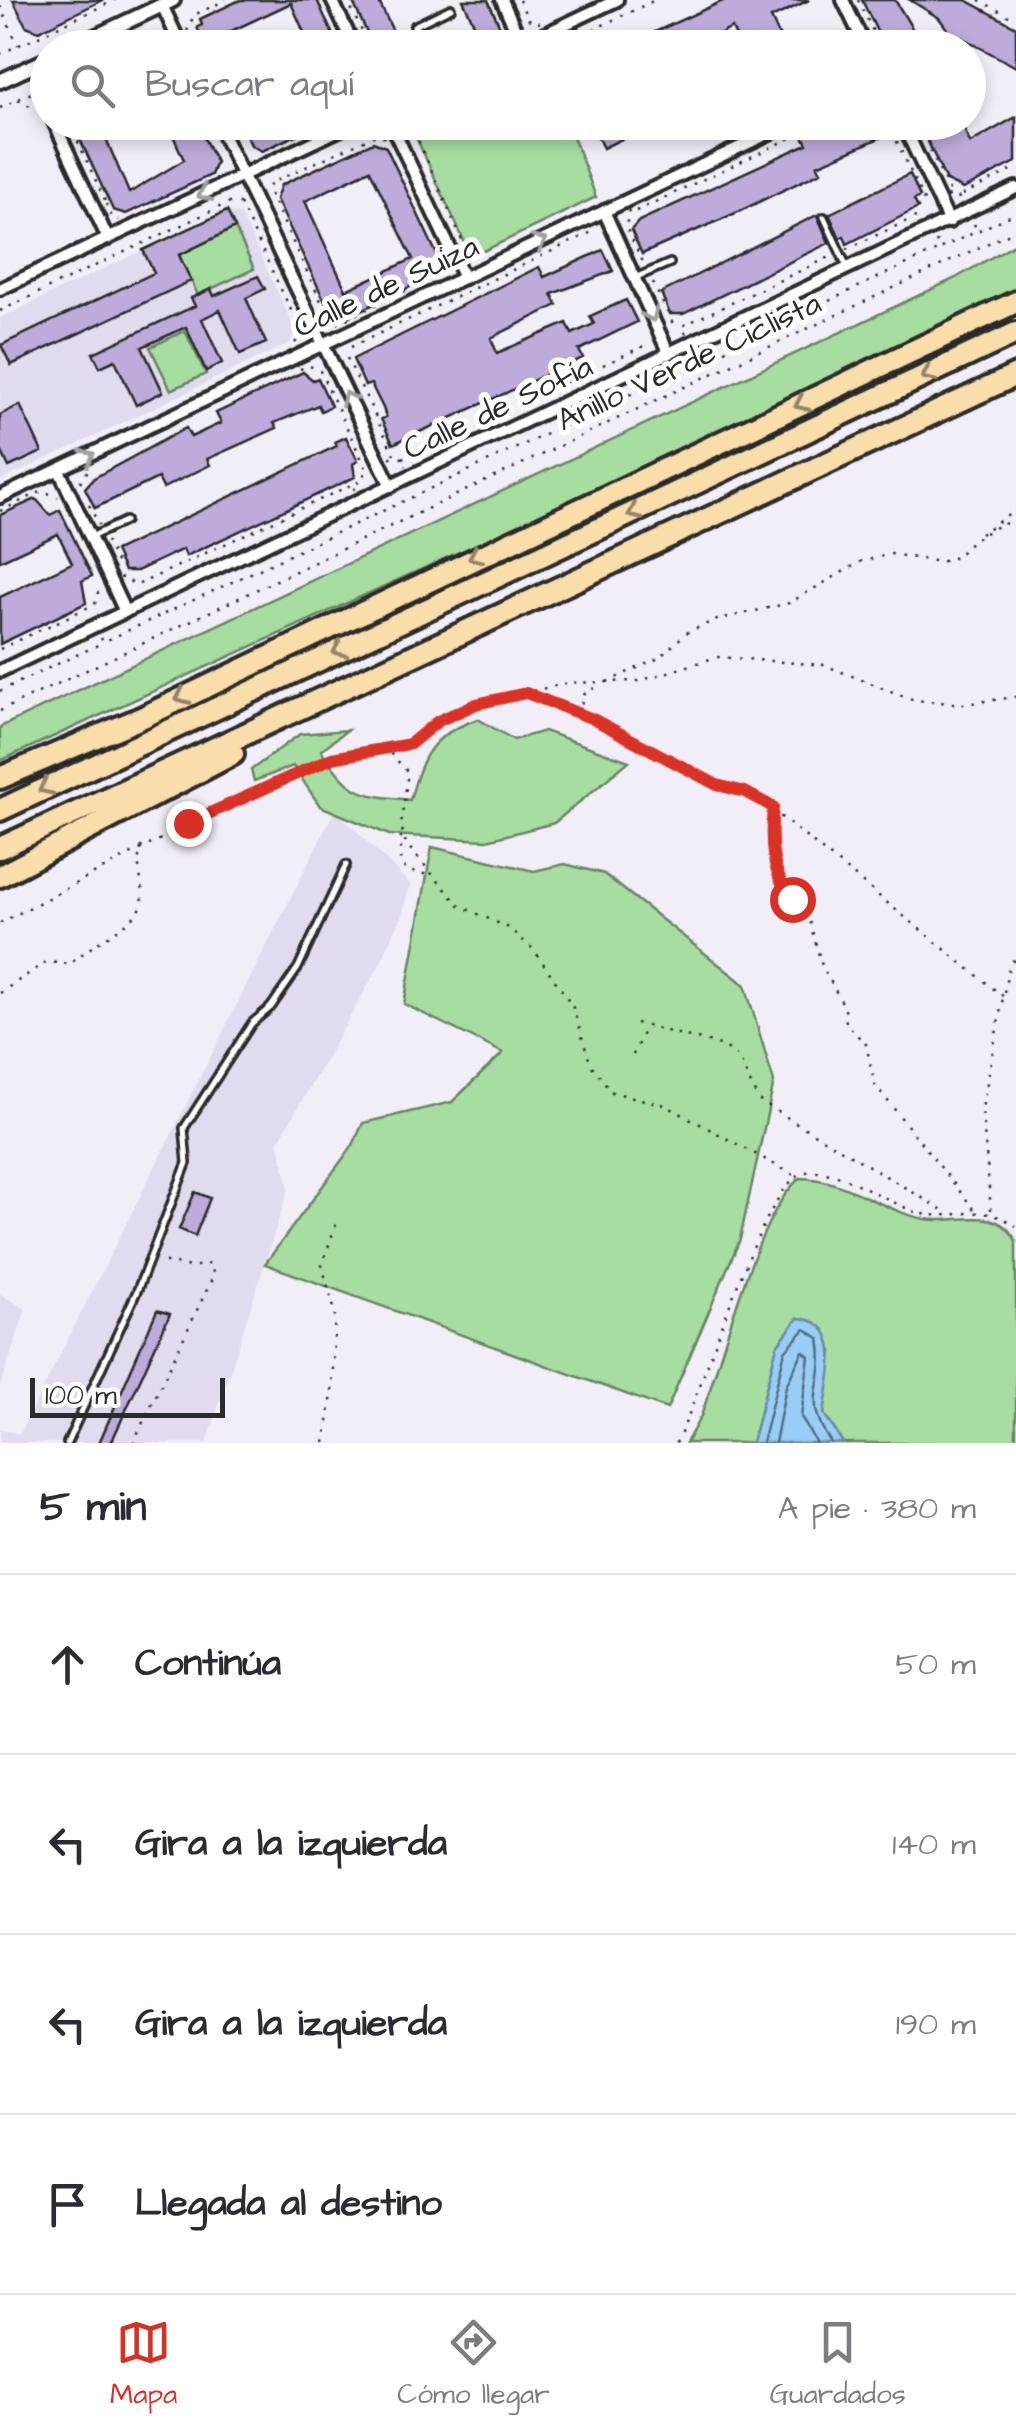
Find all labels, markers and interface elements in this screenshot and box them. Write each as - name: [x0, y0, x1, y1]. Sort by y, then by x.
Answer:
- search box: [30, 30, 986, 140]
- icon: search: [65, 58, 120, 113]
- text: Buscar aquí: [145, 59, 354, 111]
- one-way arrow: [197, 181, 215, 201]
- street label: Calle de Suiza: [286, 224, 486, 350]
- one-way arrow: [530, 234, 548, 254]
- street label: Anillo Verde Ciclista: [550, 281, 828, 443]
- one-way arrow: [639, 305, 659, 323]
- street label: Calle de Sofía: [396, 344, 600, 472]
- one-way arrow: [920, 363, 938, 383]
- one-way arrow: [341, 390, 361, 408]
- one-way arrow: [793, 391, 811, 411]
- one-way arrow: [78, 448, 96, 468]
- one-way arrow: [626, 500, 644, 520]
- one-way arrow: [467, 543, 485, 563]
- one-way arrow: [331, 638, 349, 658]
- one-way arrow: [175, 685, 193, 705]
- one-way arrow: [37, 776, 55, 796]
- route end: [166, 801, 212, 847]
- route start: [770, 877, 816, 923]
- scale bar: [30, 1373, 225, 1418]
- text: 100 m: [45, 1376, 117, 1415]
- text: 5 min: [40, 1479, 147, 1537]
- text: A pie · 380 m: [778, 1486, 976, 1531]
- icon: ahead: [40, 1637, 95, 1692]
- text: Continúa: [135, 1638, 281, 1690]
- text: 50 m: [895, 1642, 976, 1687]
- icon: left: [40, 1817, 95, 1872]
- text: Gira a la izquierda: [135, 1818, 447, 1870]
- text: 140 m: [892, 1822, 976, 1867]
- icon: left: [40, 1997, 95, 2052]
- text: Gira a la izquierda: [135, 1998, 447, 2050]
- text: 190 m: [896, 2002, 976, 2047]
- icon: arrive: [40, 2177, 95, 2232]
- text: Llegada al destino: [135, 2178, 442, 2230]
- tab: Mapa: [110, 2315, 177, 2414]
- tab: Cómo llegar: [397, 2315, 550, 2414]
- tab: Guardados: [770, 2315, 906, 2414]

